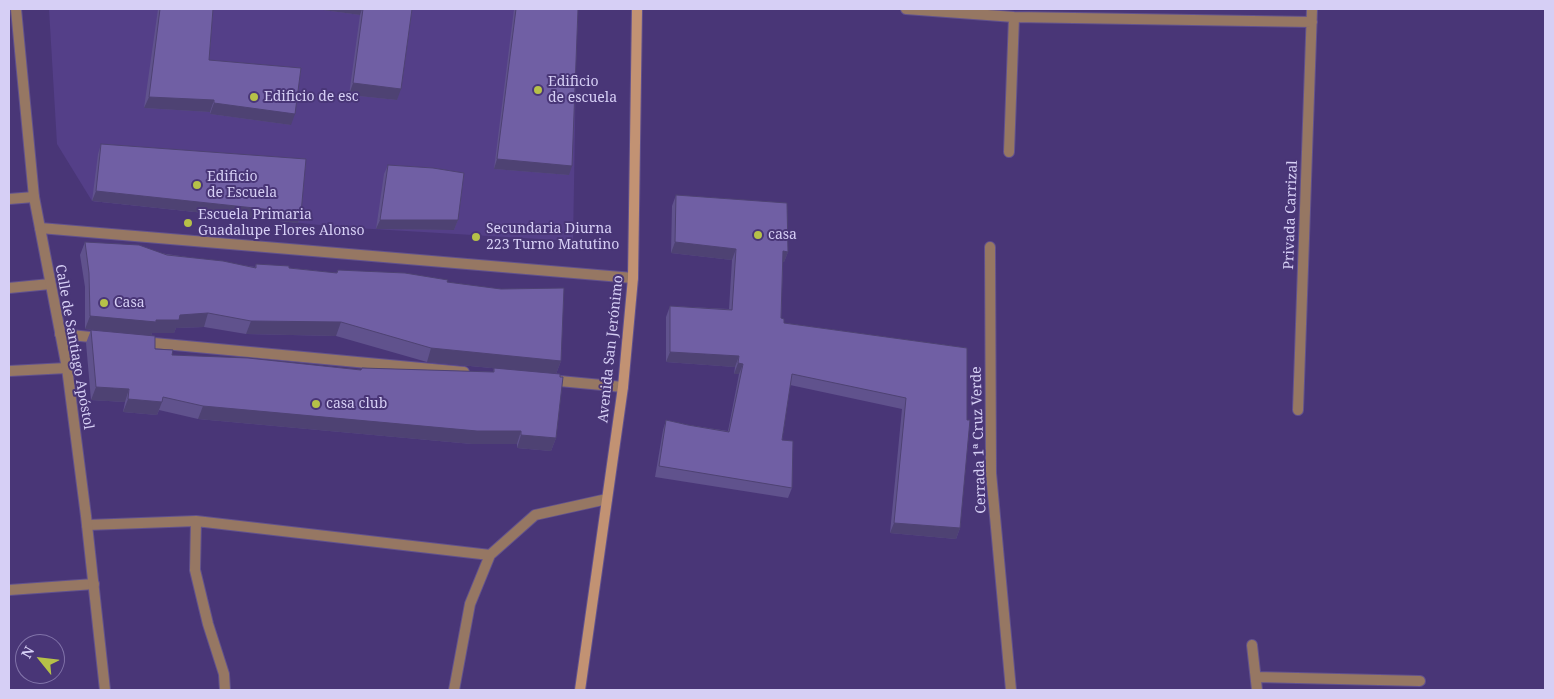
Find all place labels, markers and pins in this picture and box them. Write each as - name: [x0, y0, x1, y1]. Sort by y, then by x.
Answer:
- place label: Edificio de escuela: [548, 74, 617, 106]
- marker: Edificio de escuela: [532, 84, 544, 96]
- place label: Edificio de esc: [264, 89, 359, 105]
- marker: Edificio de esc: [248, 91, 260, 103]
- place label: Edificio de Escuela: [207, 169, 277, 202]
- marker: Edificio de Escuela: [191, 179, 203, 191]
- place label: Escuela Primaria Guadalupe Flores Alonso: [198, 207, 365, 240]
- marker: Escuela Primaria Guadalupe Flores Alonso: [182, 217, 194, 229]
- place label: Secundaria Diurna 223 Turno Matutino: [486, 221, 619, 253]
- place label: casa: [768, 227, 797, 243]
- marker: casa: [752, 229, 764, 241]
- marker: Secundaria Diurna 223 Turno Matutino: [470, 231, 482, 243]
- place label: Casa: [114, 295, 145, 311]
- marker: Casa: [98, 297, 110, 309]
- place label: casa club: [326, 396, 387, 412]
- marker: casa club: [310, 398, 322, 410]

